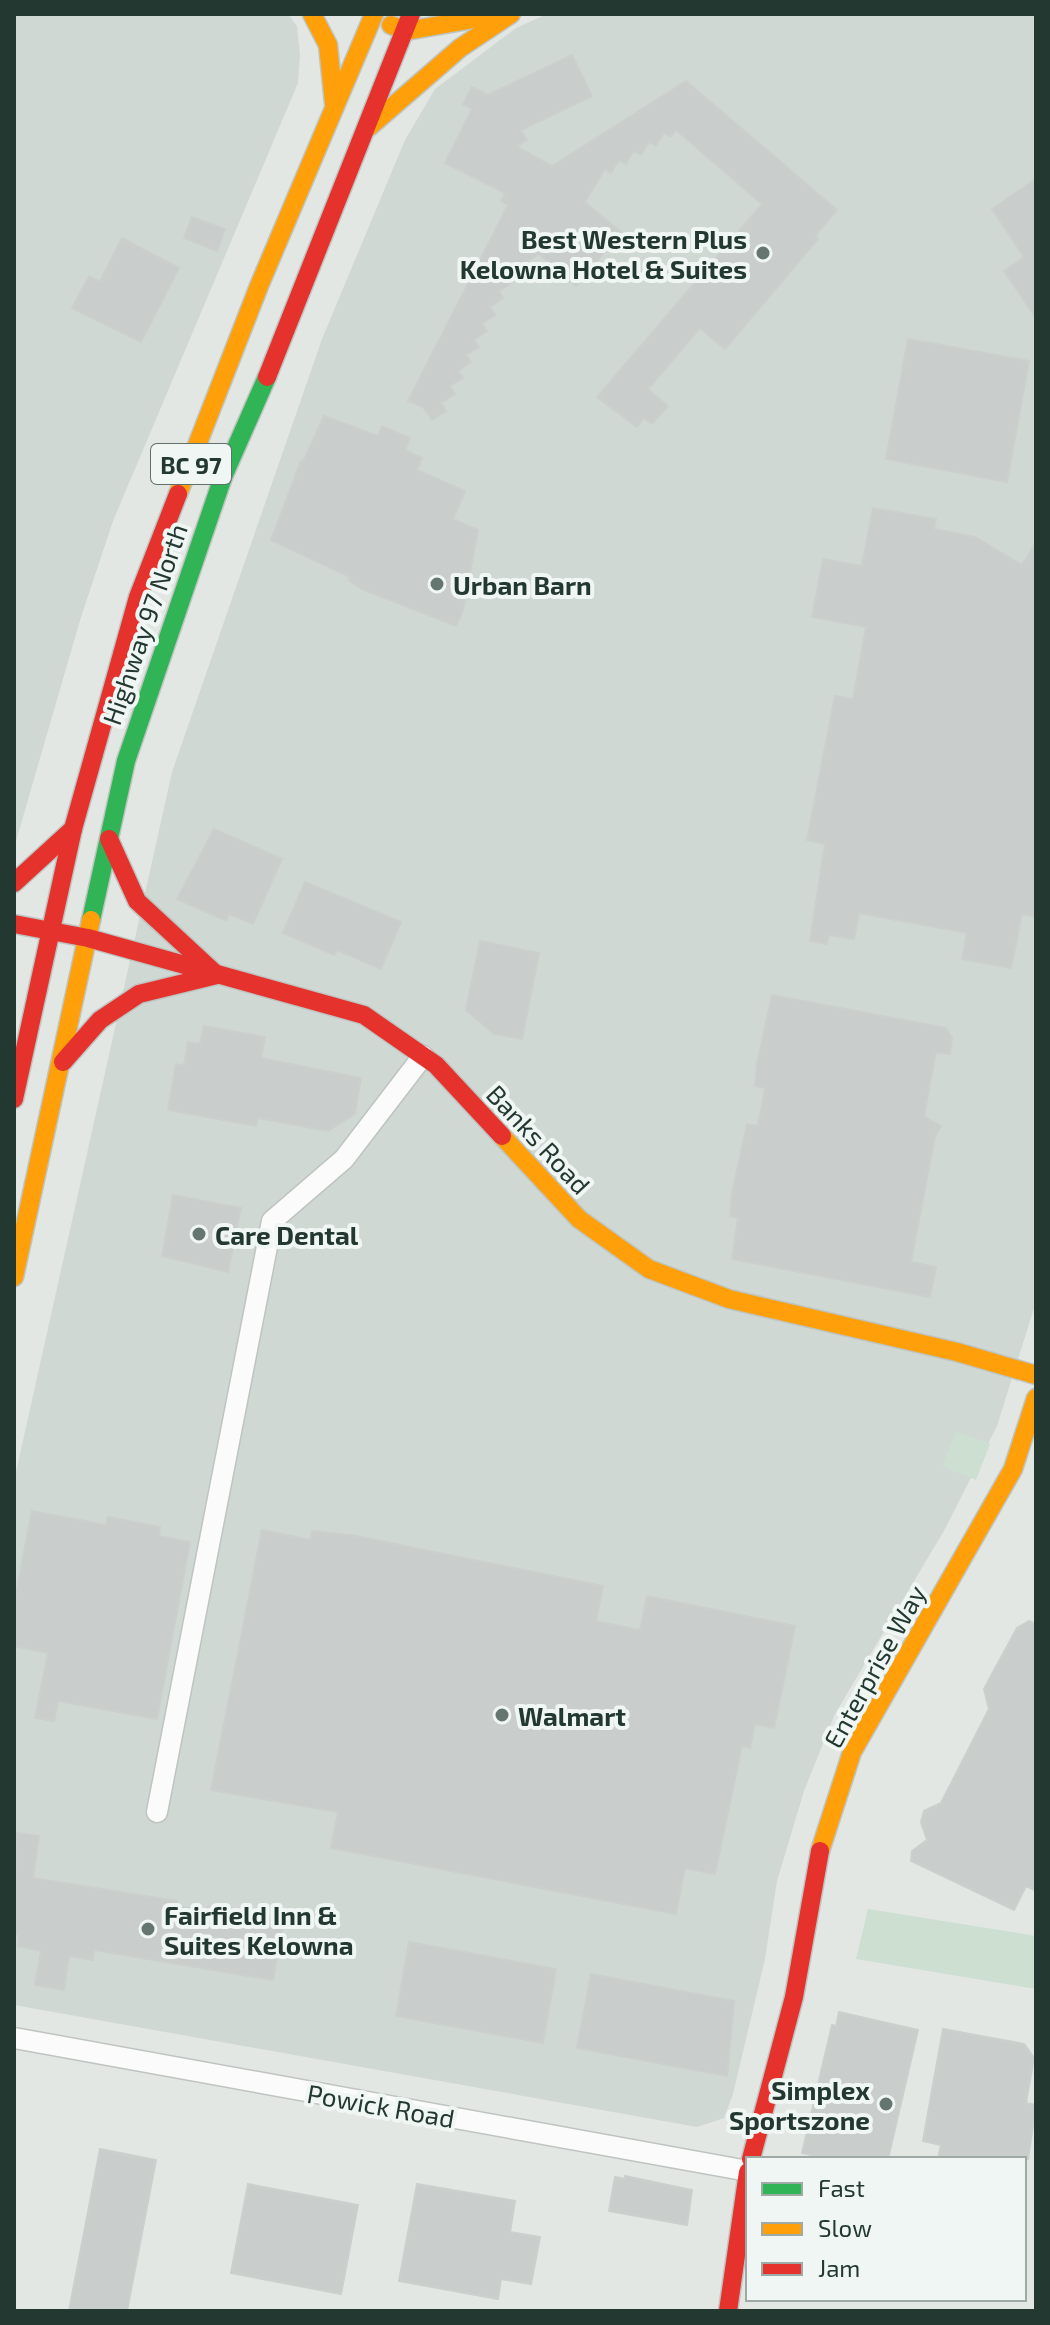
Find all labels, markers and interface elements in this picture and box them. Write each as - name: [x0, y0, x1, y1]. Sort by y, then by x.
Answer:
- place label: Best Western Plus Kelowna Hotel & Suites: [460, 223, 747, 284]
- marker: Best Western Plus Kelowna Hotel & Suites: [754, 244, 772, 262]
- road number: BC 97: [151, 444, 231, 484]
- street label: Highway 97 North: [95, 519, 193, 729]
- place label: Urban Barn: [453, 569, 592, 600]
- marker: Urban Barn: [428, 575, 446, 593]
- street label: Banks Road: [481, 1078, 597, 1200]
- place label: Care Dental: [215, 1219, 359, 1250]
- marker: Care Dental: [190, 1225, 208, 1243]
- street label: Enterprise Way: [817, 1579, 932, 1753]
- place label: Walmart: [518, 1700, 626, 1731]
- marker: Walmart: [493, 1706, 511, 1724]
- place label: Fairfield Inn & Suites Kelowna: [164, 1899, 354, 1960]
- marker: Fairfield Inn & Suites Kelowna: [139, 1920, 157, 1938]
- place label: Simplex Sportszone: [729, 2074, 870, 2135]
- street label: Powick Road: [305, 2077, 457, 2133]
- marker: Simplex Sportszone: [877, 2095, 895, 2113]
- legend: [746, 2157, 1026, 2301]
- text: Fast: [818, 2173, 865, 2202]
- text: Slow: [818, 2213, 872, 2242]
- text: Jam: [818, 2253, 860, 2282]

